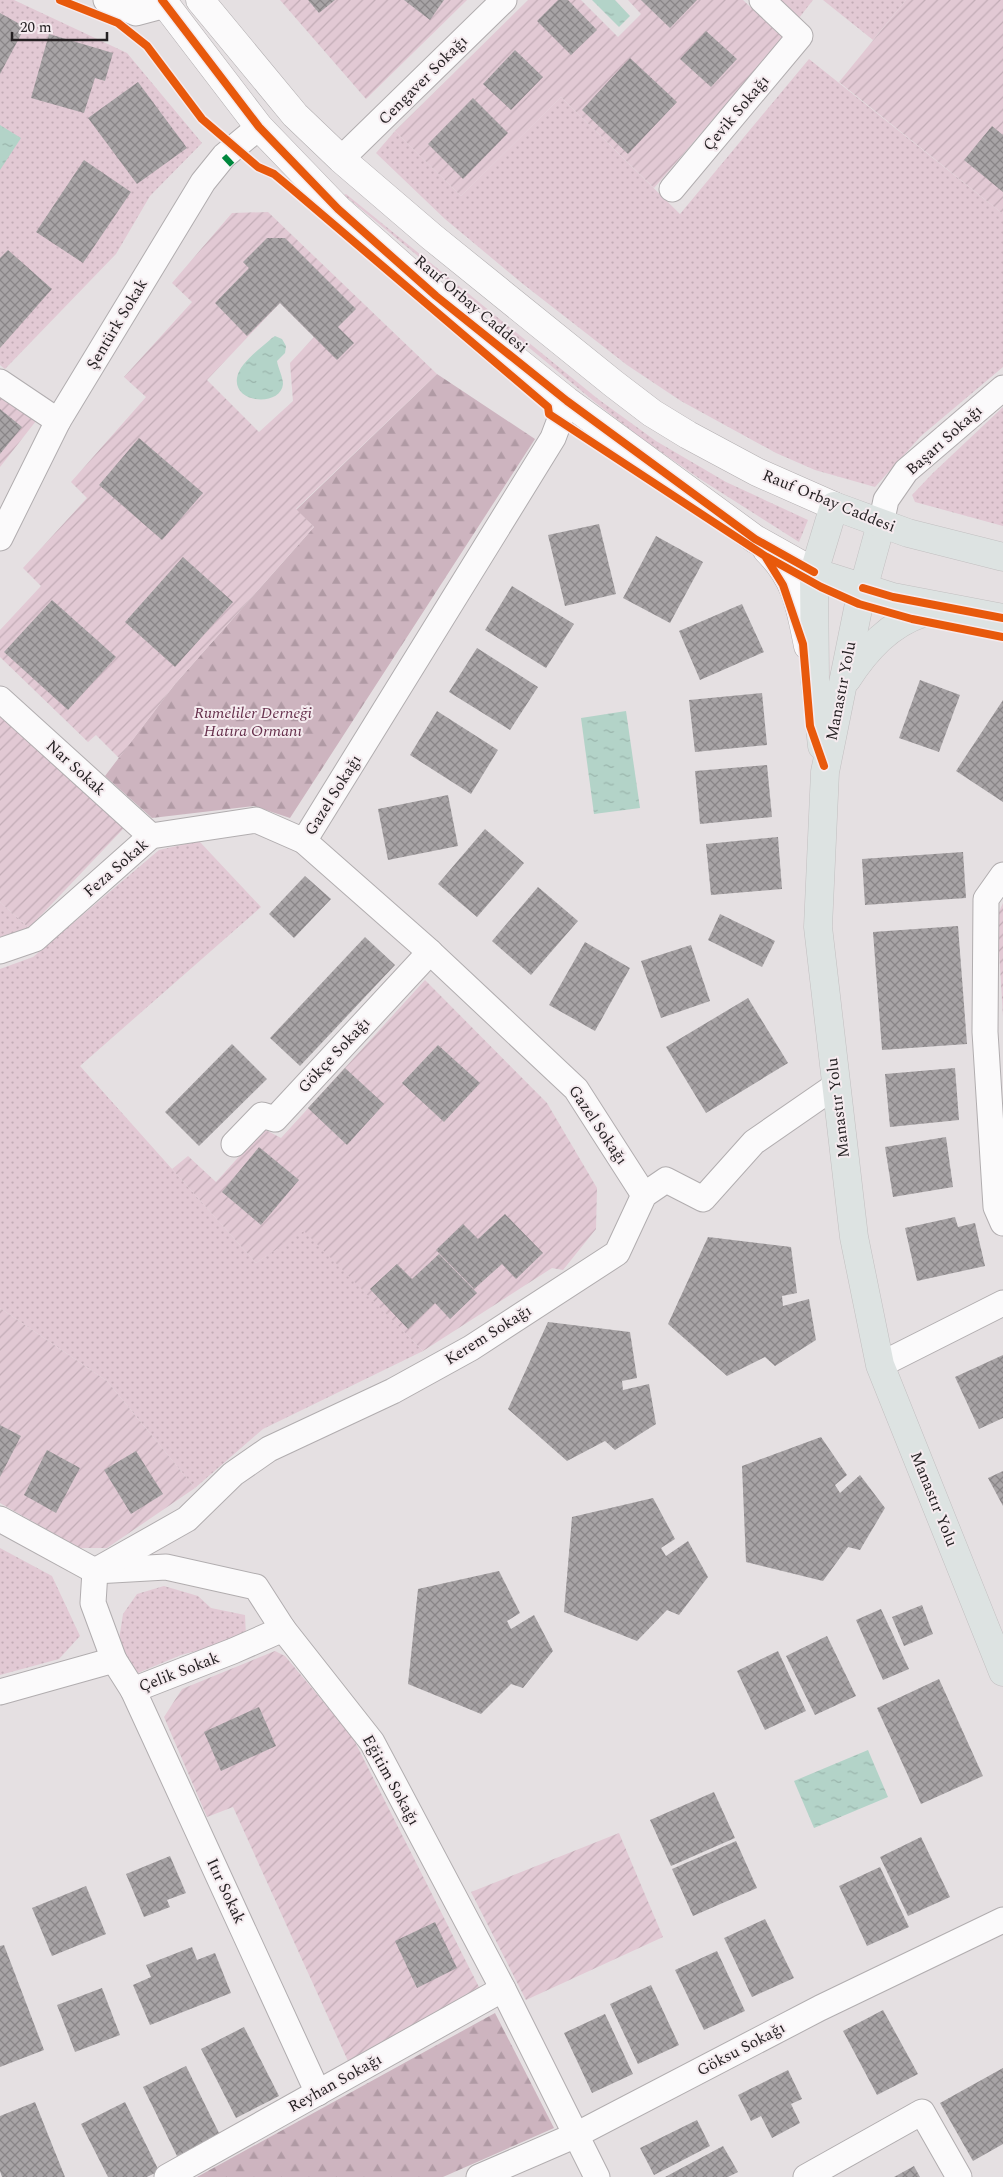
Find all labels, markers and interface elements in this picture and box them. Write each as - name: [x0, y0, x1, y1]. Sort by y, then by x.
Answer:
- scale bar: [12, 10, 108, 42]
- text: 20 m: [20, 16, 52, 39]
- street label: Cengaver Sokağı: [373, 30, 473, 130]
- street label: Çevik Sokağı: [697, 70, 775, 156]
- street label: Rauf Orbay Caddesi: [409, 249, 533, 359]
- street label: Şentürk Sokak: [80, 274, 154, 374]
- street label: Başarı Sokağı: [900, 399, 988, 481]
- street label: Rauf Orbay Caddesi: [759, 463, 899, 539]
- street label: Manastır Yolu: [820, 639, 862, 743]
- park label: Rumeliler Derneği Hatıra Ormanı: [194, 701, 312, 743]
- street label: Nar Sokak: [41, 734, 111, 802]
- street label: Gazel Sokağı: [299, 750, 367, 840]
- street label: Feza Sokak: [78, 833, 154, 903]
- street label: Gökçe Sokağı: [292, 1011, 376, 1099]
- street label: Manastır Yolu: [820, 1057, 856, 1159]
- street label: Gazel Sokağı: [562, 1080, 634, 1170]
- street label: Kerem Sokağı: [440, 1299, 536, 1371]
- street label: Manastır Yolu: [904, 1448, 964, 1550]
- street label: Çelik Sokak: [135, 1646, 223, 1698]
- street label: Eğitim Sokağı: [356, 1730, 426, 1830]
- street label: Itır Sokak: [200, 1854, 252, 1928]
- street label: Göksu Sokağı: [693, 2016, 789, 2082]
- street label: Reyhan Sokağı: [284, 2047, 386, 2119]

